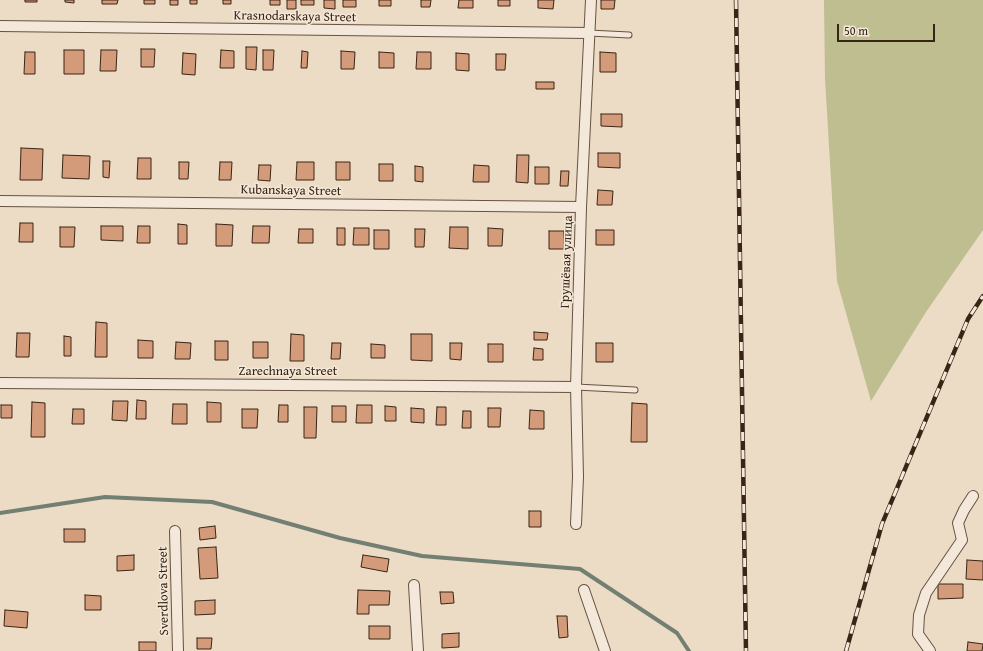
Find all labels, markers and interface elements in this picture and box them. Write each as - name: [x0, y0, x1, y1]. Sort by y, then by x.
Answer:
- street label: Krasnodarskaya Street: [234, 8, 356, 26]
- scale bar: [839, 16, 937, 42]
- text: 50 m: [844, 22, 868, 39]
- street label: Kubanskaya Street: [240, 182, 342, 200]
- street label: Грушёвая улица: [558, 215, 576, 309]
- street label: Zarechnaya Street: [239, 364, 337, 380]
- street label: Sverdlova Street: [155, 546, 173, 636]

